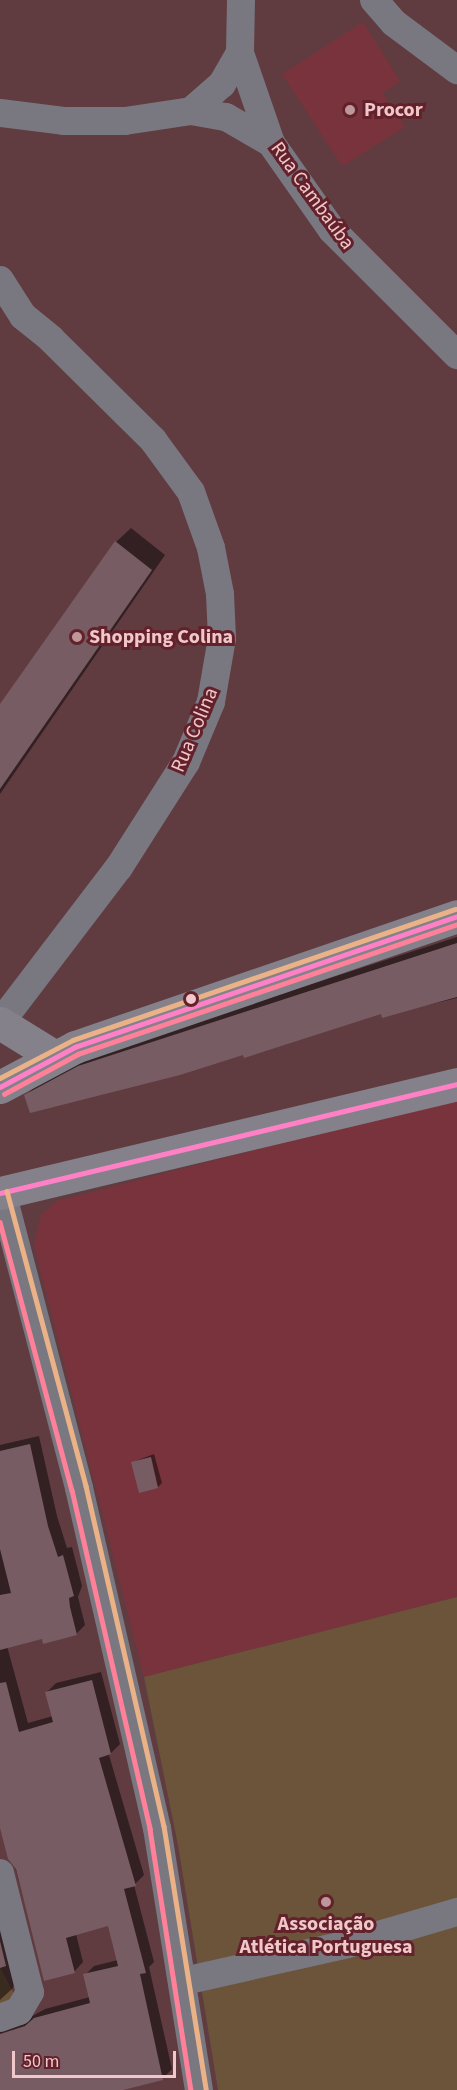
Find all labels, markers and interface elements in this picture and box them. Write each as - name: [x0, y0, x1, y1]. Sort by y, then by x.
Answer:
- place label: Procor: [364, 98, 423, 122]
- marker: Procor: [341, 101, 359, 119]
- street label: Rua Cambaúba: [265, 138, 359, 254]
- place label: Shopping Colina: [89, 625, 233, 649]
- marker: Shopping Colina: [70, 630, 84, 644]
- street label: Rua Colina: [166, 684, 224, 776]
- unlabelled marker: [185, 993, 197, 1005]
- marker: Associação Atlética Portuguesa: [319, 1895, 333, 1909]
- place label: Associação Atlética Portuguesa: [240, 1912, 412, 1959]
- scale bar: [15, 2039, 178, 2077]
- text: 50 m: [23, 2049, 59, 2074]

